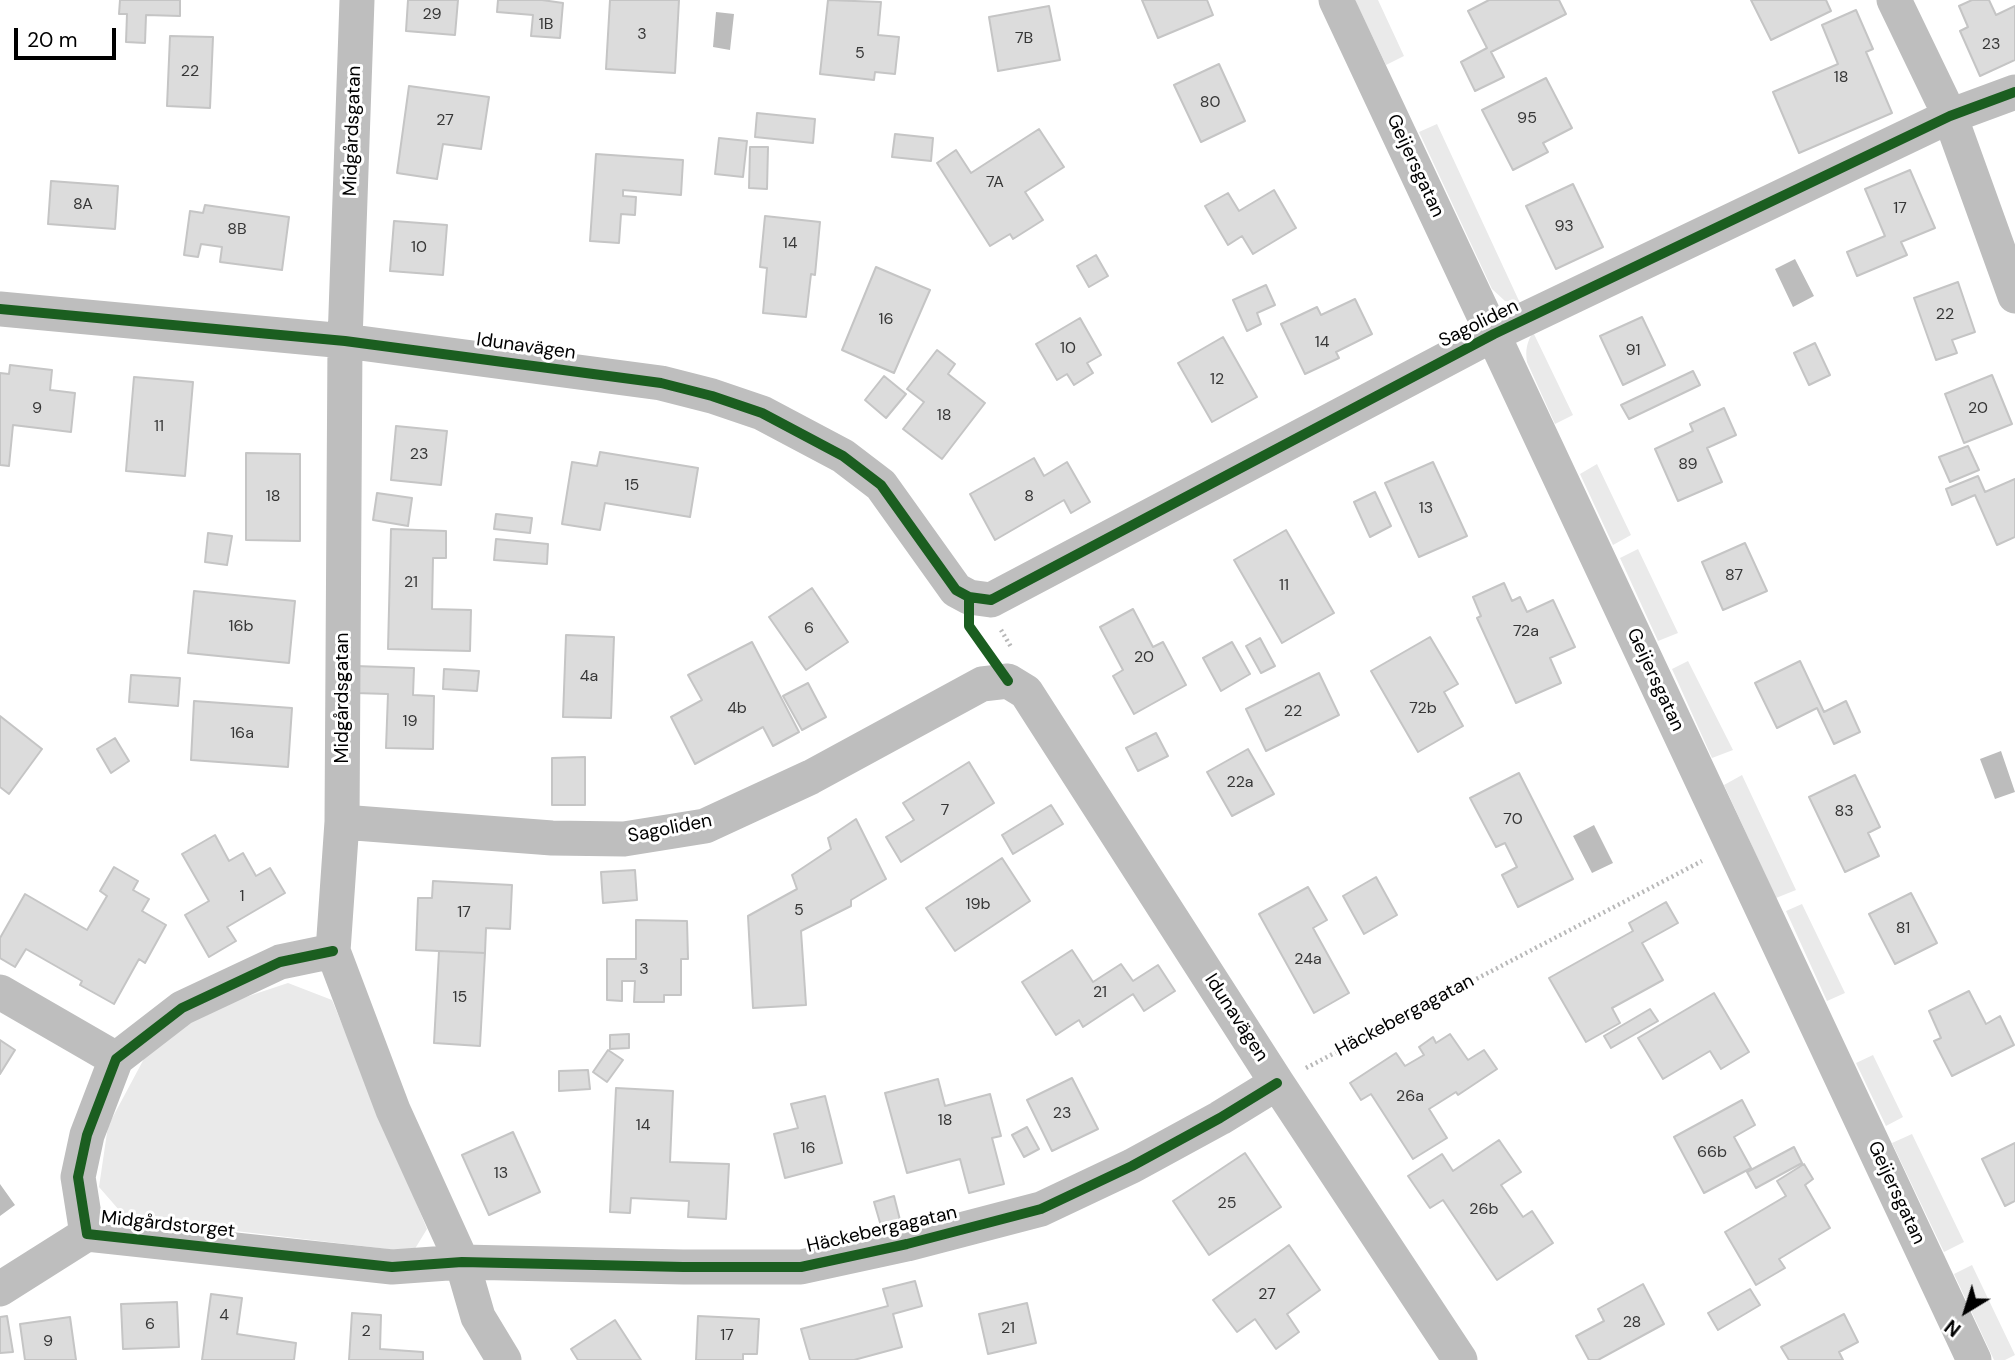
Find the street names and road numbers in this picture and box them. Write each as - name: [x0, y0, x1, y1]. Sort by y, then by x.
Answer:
- street label: Midgårdsgatan: [339, 65, 367, 197]
- street label: Geijersgatan: [1381, 111, 1449, 221]
- street label: Sagoliden: [1436, 295, 1522, 353]
- street label: Idunavägen: [475, 329, 577, 365]
- street label: Geijersgatan: [1621, 625, 1689, 735]
- street label: Midgårdsgatan: [332, 633, 354, 763]
- street label: Sagoliden: [626, 810, 714, 848]
- street label: Idunavägen: [1199, 970, 1273, 1066]
- street label: Häckebergagatan: [1332, 970, 1478, 1062]
- street label: Geijersgatan: [1862, 1138, 1930, 1248]
- street label: Häckebergagatan: [805, 1202, 959, 1258]
- street label: Midgårdstorget: [100, 1207, 236, 1243]

